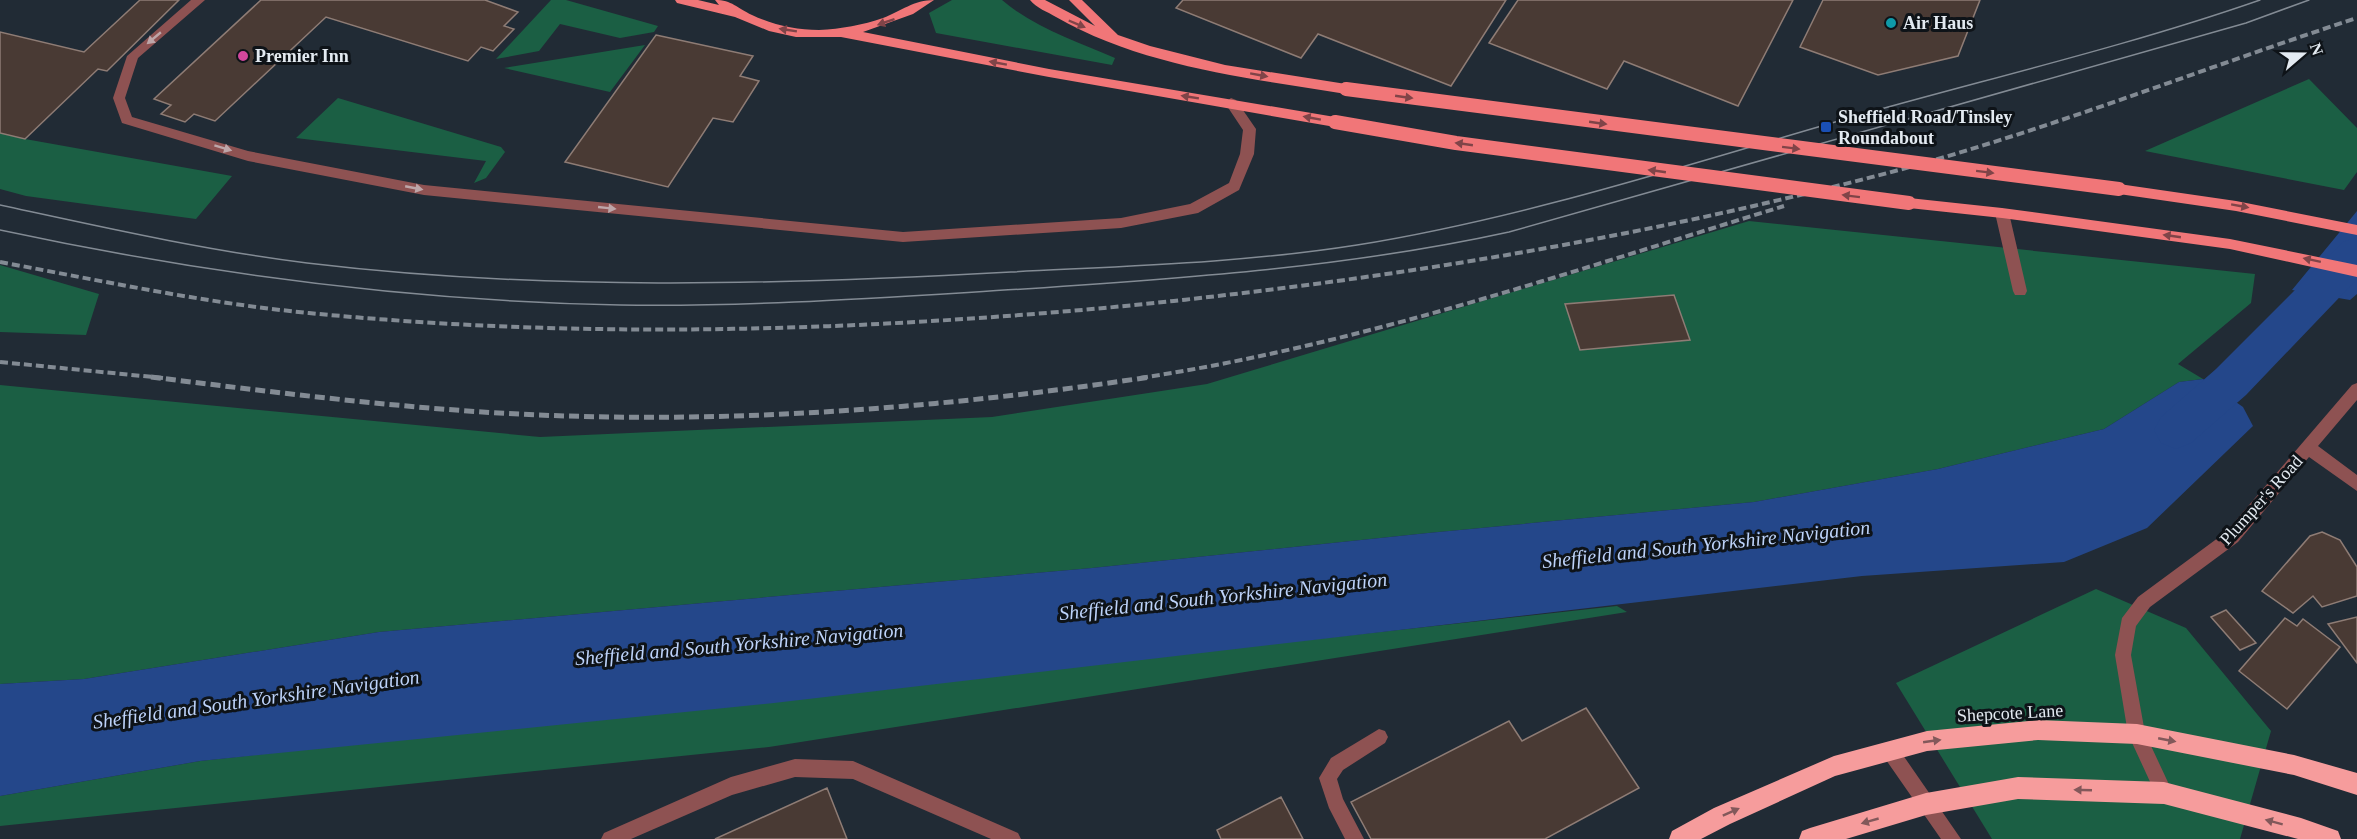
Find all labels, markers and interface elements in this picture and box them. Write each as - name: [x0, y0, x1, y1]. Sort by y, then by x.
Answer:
- place label: Air Haus: [1903, 13, 1973, 33]
- marker: Air Haus: [1884, 16, 1898, 30]
- one-way arrow: [877, 17, 895, 27]
- one-way arrow: [1068, 20, 1085, 29]
- north arrow: [2273, 24, 2333, 84]
- one-way arrow: [778, 26, 797, 35]
- one-way arrow: [147, 31, 162, 44]
- text: N: [2307, 41, 2327, 58]
- place label: Premier Inn: [255, 46, 349, 66]
- marker: Premier Inn: [236, 49, 250, 63]
- one-way arrow: [988, 59, 1007, 68]
- one-way arrow: [1250, 71, 1269, 80]
- one-way arrow: [1180, 92, 1199, 101]
- one-way arrow: [1395, 92, 1414, 102]
- place label: Sheffield Road/Tinsley Roundabout: [1838, 107, 2012, 148]
- one-way arrow: [1302, 113, 1321, 122]
- one-way arrow: [1588, 118, 1607, 127]
- marker: Sheffield Road/Tinsley Roundabout: [1819, 120, 1833, 134]
- one-way arrow: [1454, 140, 1473, 149]
- one-way arrow: [1782, 143, 1801, 152]
- one-way arrow: [214, 144, 232, 153]
- one-way arrow: [1648, 166, 1667, 175]
- one-way arrow: [1975, 167, 1994, 177]
- one-way arrow: [404, 184, 423, 193]
- one-way arrow: [1841, 191, 1860, 201]
- one-way arrow: [2230, 202, 2249, 211]
- one-way arrow: [598, 203, 617, 213]
- one-way arrow: [2162, 232, 2181, 241]
- one-way arrow: [2302, 255, 2321, 264]
- street label: Plumper's Road: [2216, 451, 2306, 549]
- water label: Sheffield and South Yorkshire Navigation: [1541, 516, 1871, 573]
- water label: Sheffield and South Yorkshire Navigation: [1058, 568, 1388, 625]
- water label: Sheffield and South Yorkshire Navigation: [574, 619, 904, 670]
- water label: Sheffield and South Yorkshire Navigation: [91, 665, 421, 734]
- street label: Shepcote Lane: [1956, 700, 2064, 726]
- one-way arrow: [1922, 736, 1941, 745]
- one-way arrow: [2158, 736, 2177, 745]
- one-way arrow: [2073, 786, 2092, 795]
- one-way arrow: [1723, 807, 1741, 817]
- one-way arrow: [1861, 816, 1879, 826]
- one-way arrow: [2265, 816, 2283, 826]

